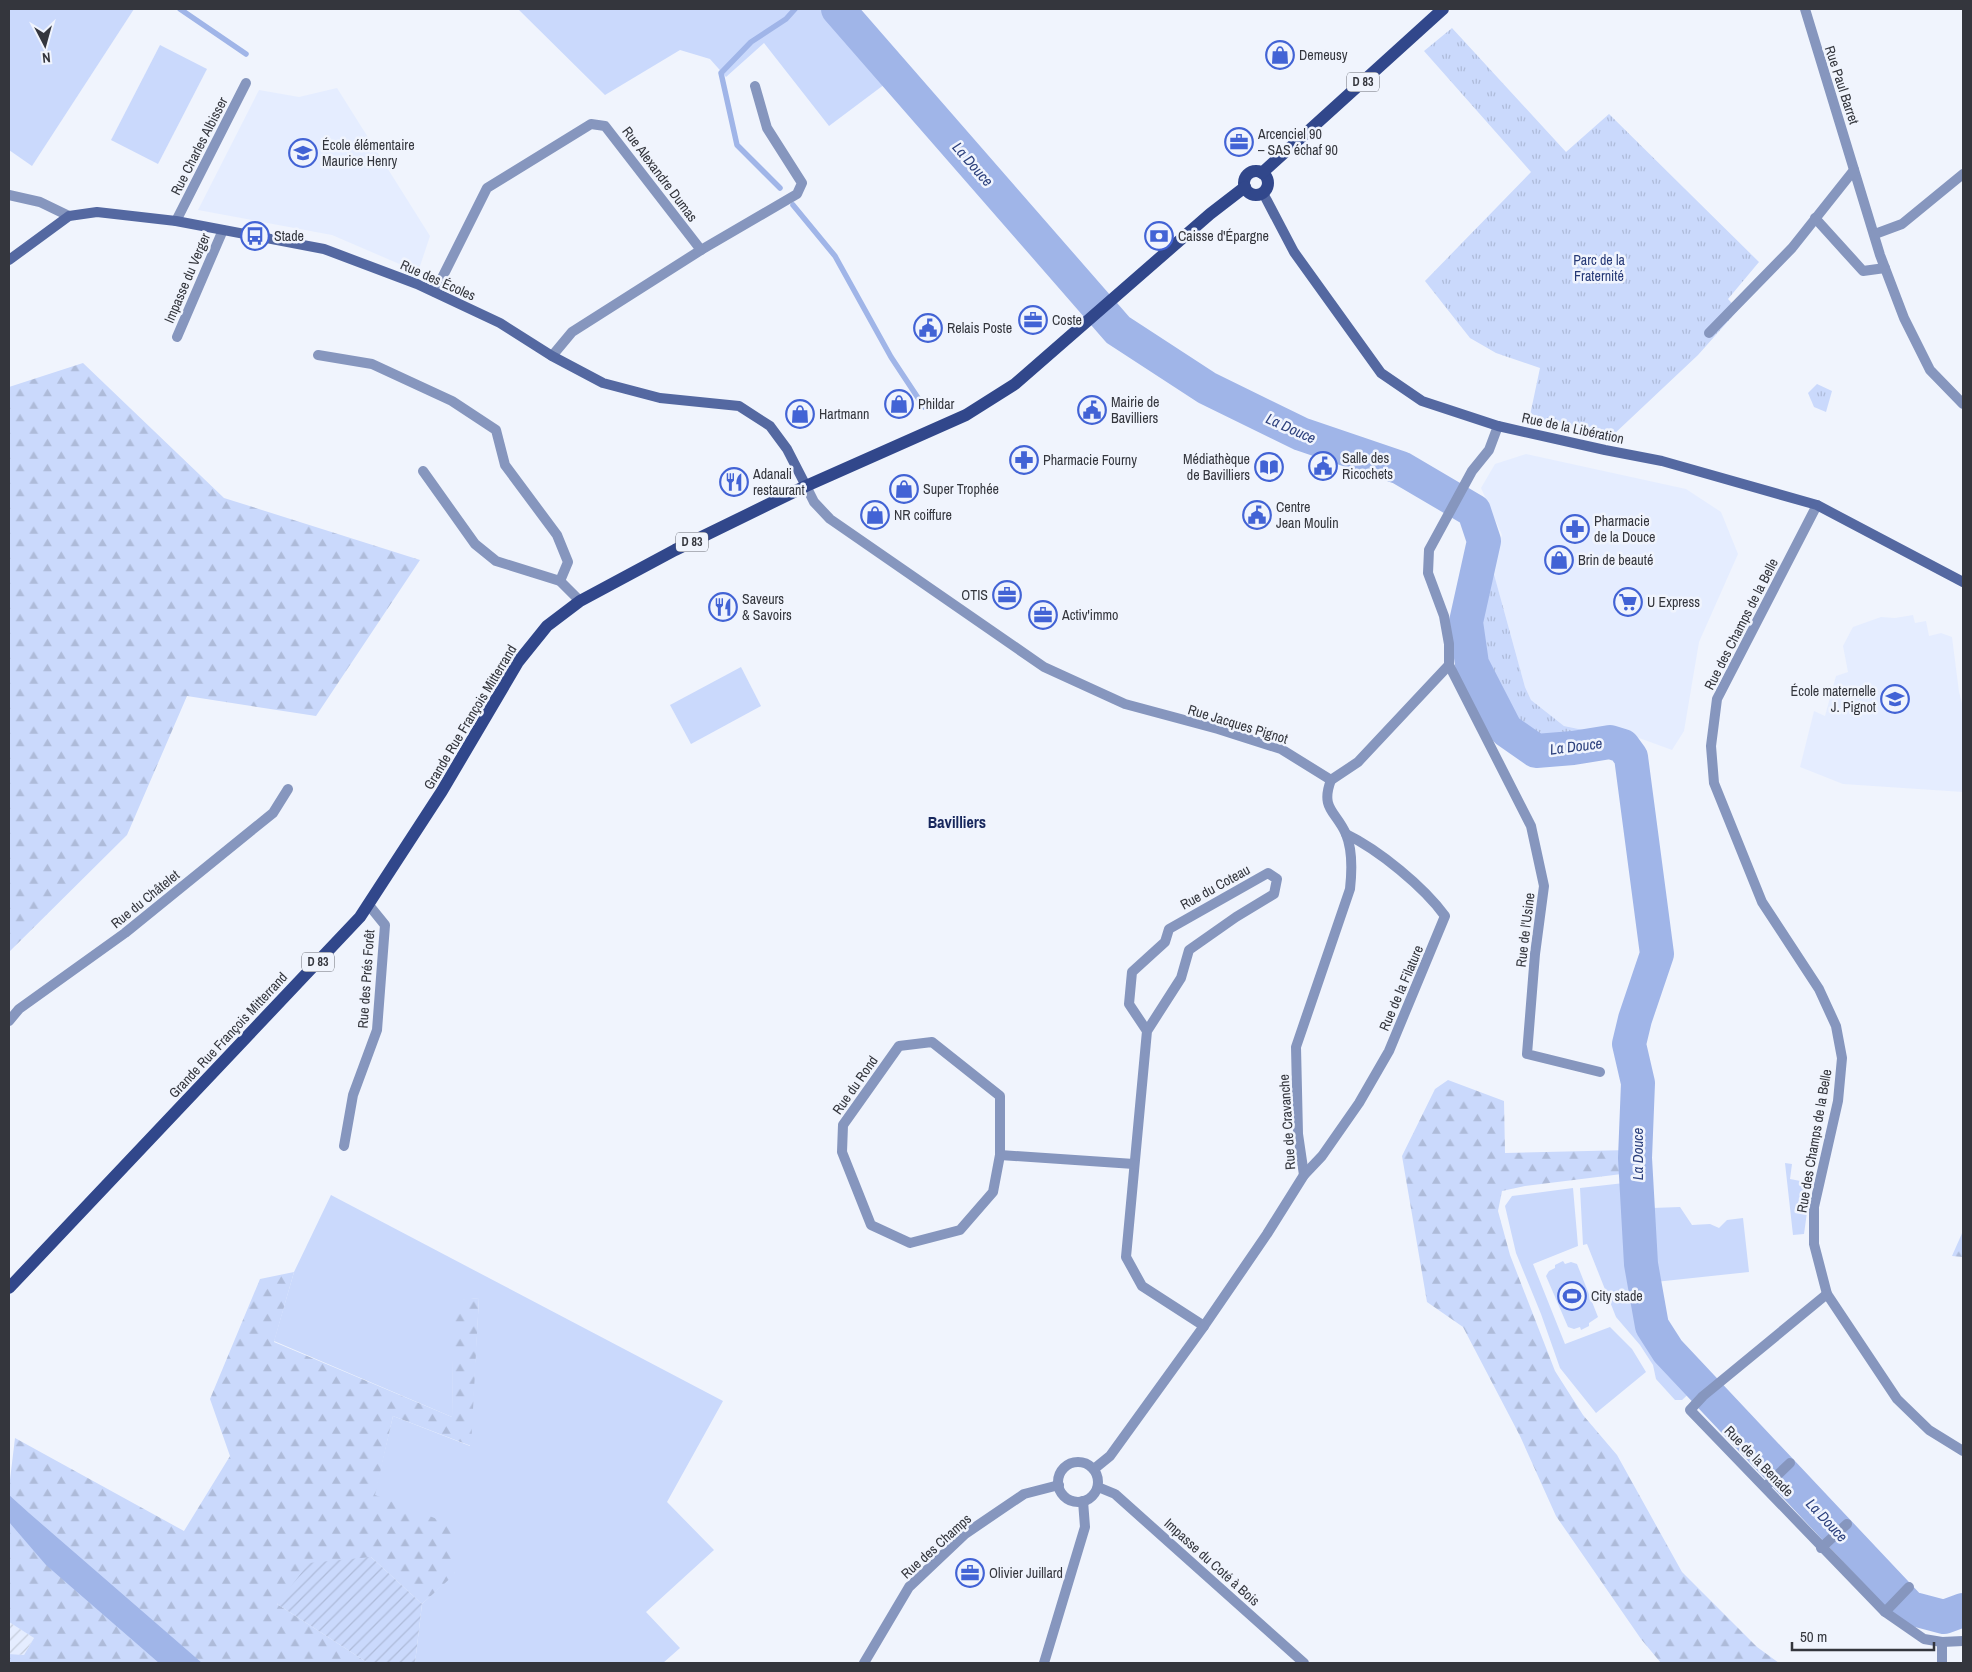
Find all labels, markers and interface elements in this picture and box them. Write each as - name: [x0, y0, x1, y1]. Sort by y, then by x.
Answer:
- north arrow: [20, 20, 70, 70]
- shop icon: Demeusy: [1265, 40, 1295, 70]
- street label: Rue Paul Barret: [1821, 43, 1863, 127]
- place label: Demeusy: [1299, 46, 1348, 64]
- text: N: [41, 49, 51, 67]
- road number: D 83: [1347, 72, 1379, 91]
- street label: Rue Charles Albisser: [167, 94, 232, 198]
- street label: Rue Alexandre Dumas: [618, 123, 702, 225]
- place label: Arcenciel 90 – SAS échaf 90: [1257, 125, 1338, 159]
- office icon: Arcenciel 90 – SAS échaf 90: [1224, 127, 1254, 157]
- place label: École élémentaire Maurice Henry: [322, 136, 415, 170]
- water label: La Douce: [948, 137, 998, 191]
- school or university icon: École élémentaire Maurice Henry: [288, 138, 318, 168]
- bus stop icon: Stade: [240, 221, 270, 251]
- bank icon: Caisse d'Épargne: [1144, 221, 1174, 251]
- place label: Stade: [274, 227, 304, 245]
- place label: Caisse d'Épargne: [1178, 227, 1269, 245]
- street label: Impasse du Verger: [160, 230, 214, 326]
- park label: Parc de la Fraternité: [1573, 251, 1625, 285]
- street label: Rue des Écoles: [398, 255, 479, 305]
- office icon: Coste: [1018, 305, 1048, 335]
- place label: Coste: [1052, 311, 1082, 329]
- public building icon: Relais Poste: [913, 313, 943, 343]
- place label: Relais Poste: [947, 319, 1012, 337]
- shop icon: Phildar: [884, 389, 914, 419]
- place label: Mairie de Bavilliers: [1111, 393, 1160, 427]
- place label: Phildar: [918, 395, 955, 413]
- public building icon: Mairie de Bavilliers: [1077, 395, 1107, 425]
- shop icon: Hartmann: [785, 399, 815, 429]
- place label: Hartmann: [819, 405, 869, 423]
- water label: La Douce: [1263, 408, 1319, 448]
- street label: Rue de la Libération: [1520, 408, 1626, 448]
- pharmacy icon: Pharmacie Fourny: [1009, 445, 1039, 475]
- place label: Salle des Ricochets: [1342, 449, 1393, 483]
- place label: Médiathèque de Bavilliers: [1183, 450, 1250, 484]
- place label: Pharmacie Fourny: [1043, 451, 1137, 469]
- public building icon: Salle des Ricochets: [1308, 451, 1338, 481]
- library icon: Médiathèque de Bavilliers: [1254, 452, 1284, 482]
- place label: Adanali restaurant: [752, 465, 805, 499]
- restaurant icon: Adanali restaurant: [719, 467, 749, 497]
- shop icon: Super Trophée: [889, 474, 919, 504]
- place label: Super Trophée: [923, 480, 999, 498]
- place label: Centre Jean Moulin: [1276, 498, 1339, 532]
- shop icon: NR coiffure: [860, 500, 890, 530]
- public building icon: Centre Jean Moulin: [1242, 500, 1272, 530]
- place label: NR coiffure: [894, 506, 952, 524]
- place label: Pharmacie de la Douce: [1594, 512, 1655, 546]
- pharmacy icon: Pharmacie de la Douce: [1560, 514, 1590, 544]
- road number: D 83: [676, 532, 708, 552]
- shop icon: Brin de beauté: [1544, 545, 1574, 575]
- place label: Brin de beauté: [1578, 551, 1653, 569]
- street label: Rue des Champs de la Belle: [1700, 555, 1782, 693]
- office icon: OTIS: [992, 580, 1022, 610]
- place label: OTIS: [961, 586, 988, 604]
- supermarket icon: U Express: [1613, 587, 1643, 617]
- place label: Saveurs & Savoirs: [742, 590, 792, 624]
- restaurant icon: Saveurs & Savoirs: [708, 592, 738, 622]
- place label: U Express: [1647, 593, 1700, 611]
- office icon: Activ'immo: [1028, 600, 1058, 630]
- place label: Activ'immo: [1061, 606, 1118, 624]
- street label: Grande Rue François Mitterrand: [420, 641, 520, 793]
- place label: École maternelle J. Pignot: [1791, 682, 1876, 716]
- school or university icon: École maternelle J. Pignot: [1880, 684, 1910, 714]
- street label: Rue Jacques Pignot: [1186, 700, 1290, 748]
- water label: La Douce: [1549, 732, 1604, 760]
- district label: Bavilliers: [928, 811, 986, 833]
- street label: Rue du Coteau: [1177, 860, 1253, 914]
- street label: Rue du Châtelet: [107, 866, 183, 932]
- street label: Rue de l'Usine: [1511, 892, 1539, 968]
- street label: Rue des Prés Forêt: [354, 929, 378, 1029]
- street label: Rue de la Filature: [1375, 942, 1427, 1034]
- road number: D 83: [302, 952, 334, 972]
- street label: Grande Rue François Mitterrand: [165, 968, 291, 1102]
- street label: Rue du Rond: [828, 1052, 882, 1118]
- street label: Rue des Champs de la Belle: [1793, 1068, 1835, 1214]
- street label: Rue de Cravanche: [1275, 1074, 1299, 1170]
- water label: La Douce: [1627, 1128, 1648, 1180]
- sports icon: City stade: [1557, 1281, 1587, 1311]
- place label: City stade: [1591, 1287, 1643, 1305]
- street label: Rue de la Benade: [1721, 1422, 1797, 1500]
- water label: La Douce: [1801, 1494, 1853, 1547]
- street label: Rue des Champs: [897, 1509, 975, 1582]
- street label: Impasse du Coté à Bois: [1160, 1514, 1264, 1610]
- office icon: Olivier Juillard: [955, 1558, 985, 1588]
- place label: Olivier Juillard: [989, 1564, 1063, 1582]
- scale bar: [1792, 1620, 1934, 1652]
- text: 50 m: [1800, 1626, 1827, 1647]

